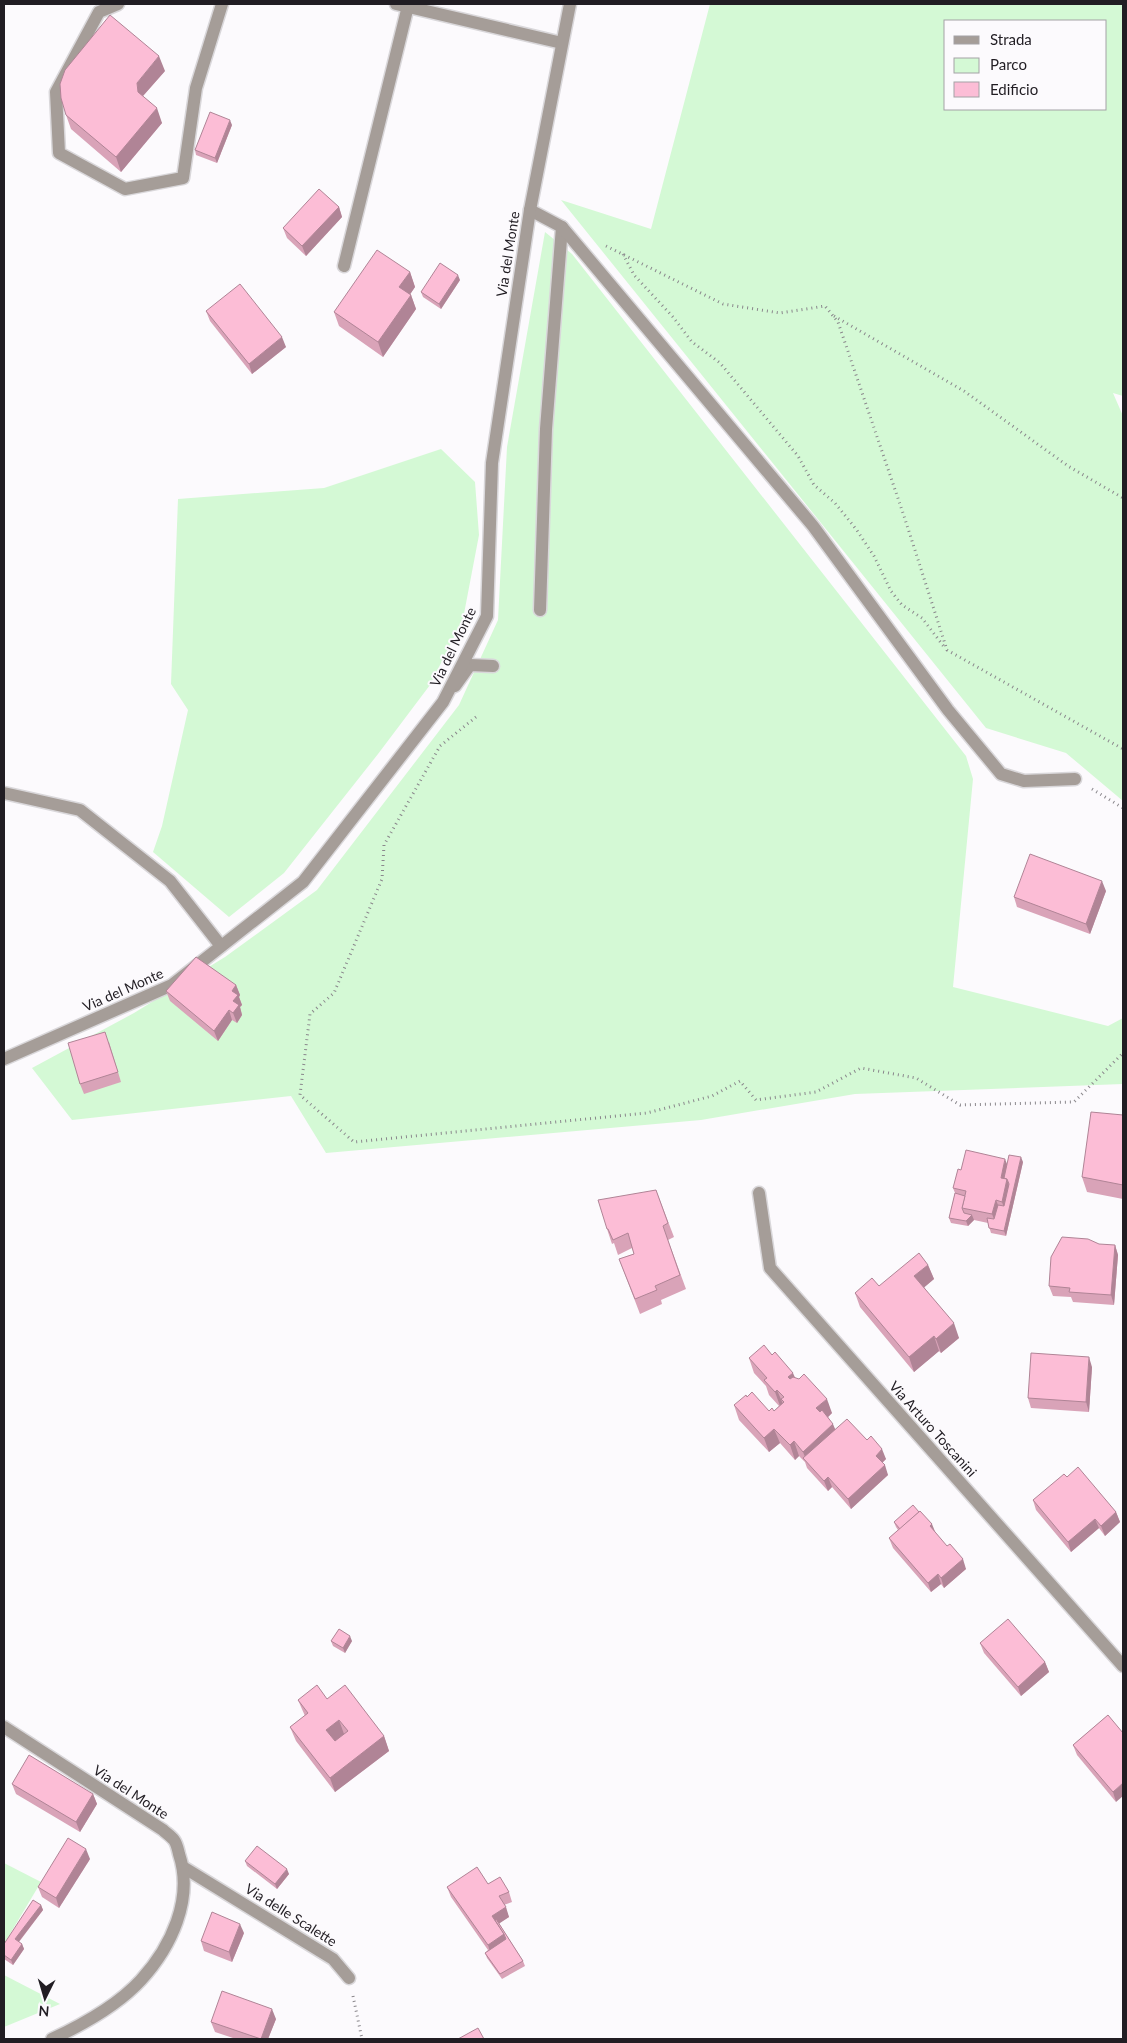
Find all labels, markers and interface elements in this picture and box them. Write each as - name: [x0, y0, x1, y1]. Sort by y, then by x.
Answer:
- legend: [944, 20, 1107, 110]
- text: Strada: [990, 30, 1032, 48]
- text: Parco: [990, 55, 1027, 73]
- text: Edificio: [990, 80, 1038, 98]
- street label: Via del Monte: [492, 210, 523, 298]
- street label: Via del Monte: [426, 604, 479, 689]
- street label: Via del Monte: [80, 964, 166, 1015]
- street label: Via Arturo Toscanini: [886, 1377, 981, 1480]
- street label: Via del Monte: [90, 1761, 172, 1822]
- street label: Via delle Scalette: [242, 1880, 340, 1950]
- north arrow: [20, 1973, 70, 2023]
- text: N: [38, 2003, 50, 2020]

